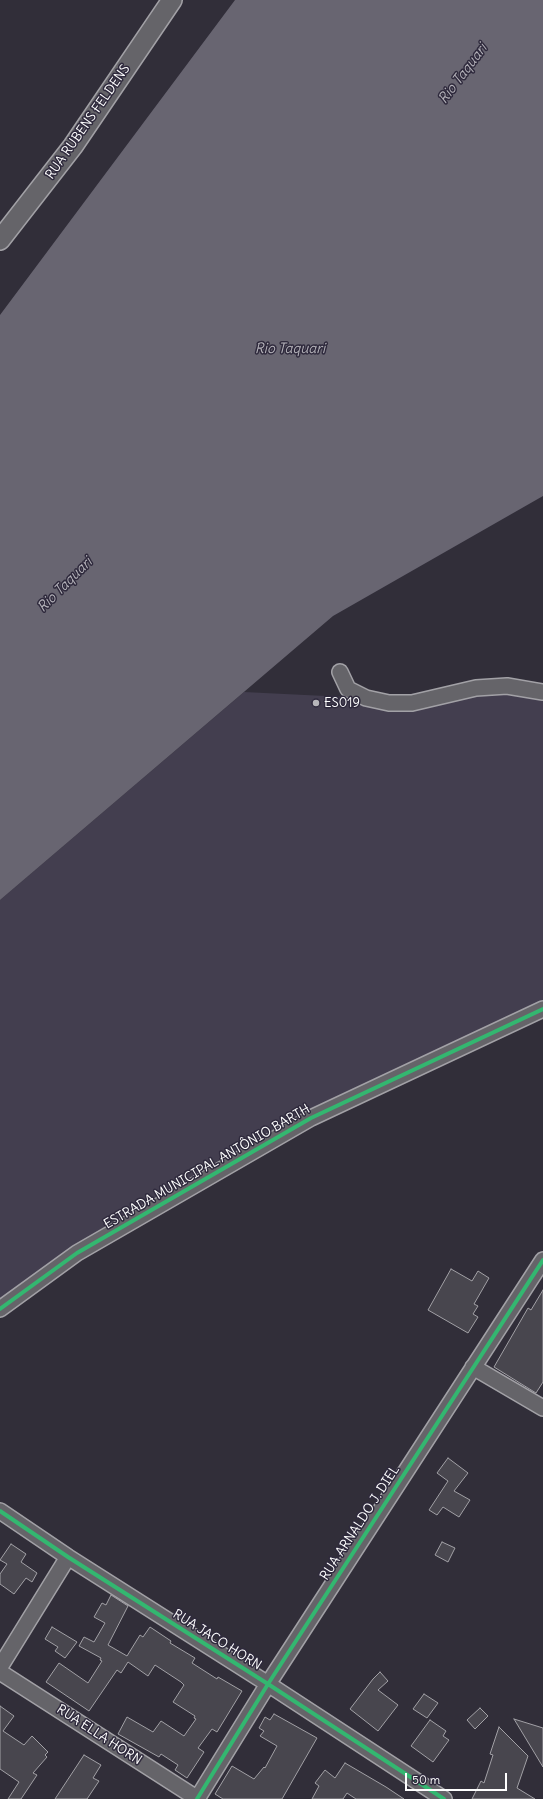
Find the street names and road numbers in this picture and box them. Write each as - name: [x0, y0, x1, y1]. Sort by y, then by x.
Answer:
- street label: RUA RUBENS FELDENS: [43, 62, 133, 182]
- street label: ESTRADA MUNICIPAL ANTÔNIO BARTH: [101, 1101, 313, 1233]
- street label: RUA ARNALDO J. DIEL: [317, 1463, 403, 1583]
- street label: RUA JACO HORN: [170, 1606, 264, 1674]
- street label: RUA ELLA HORN: [53, 1702, 145, 1768]

